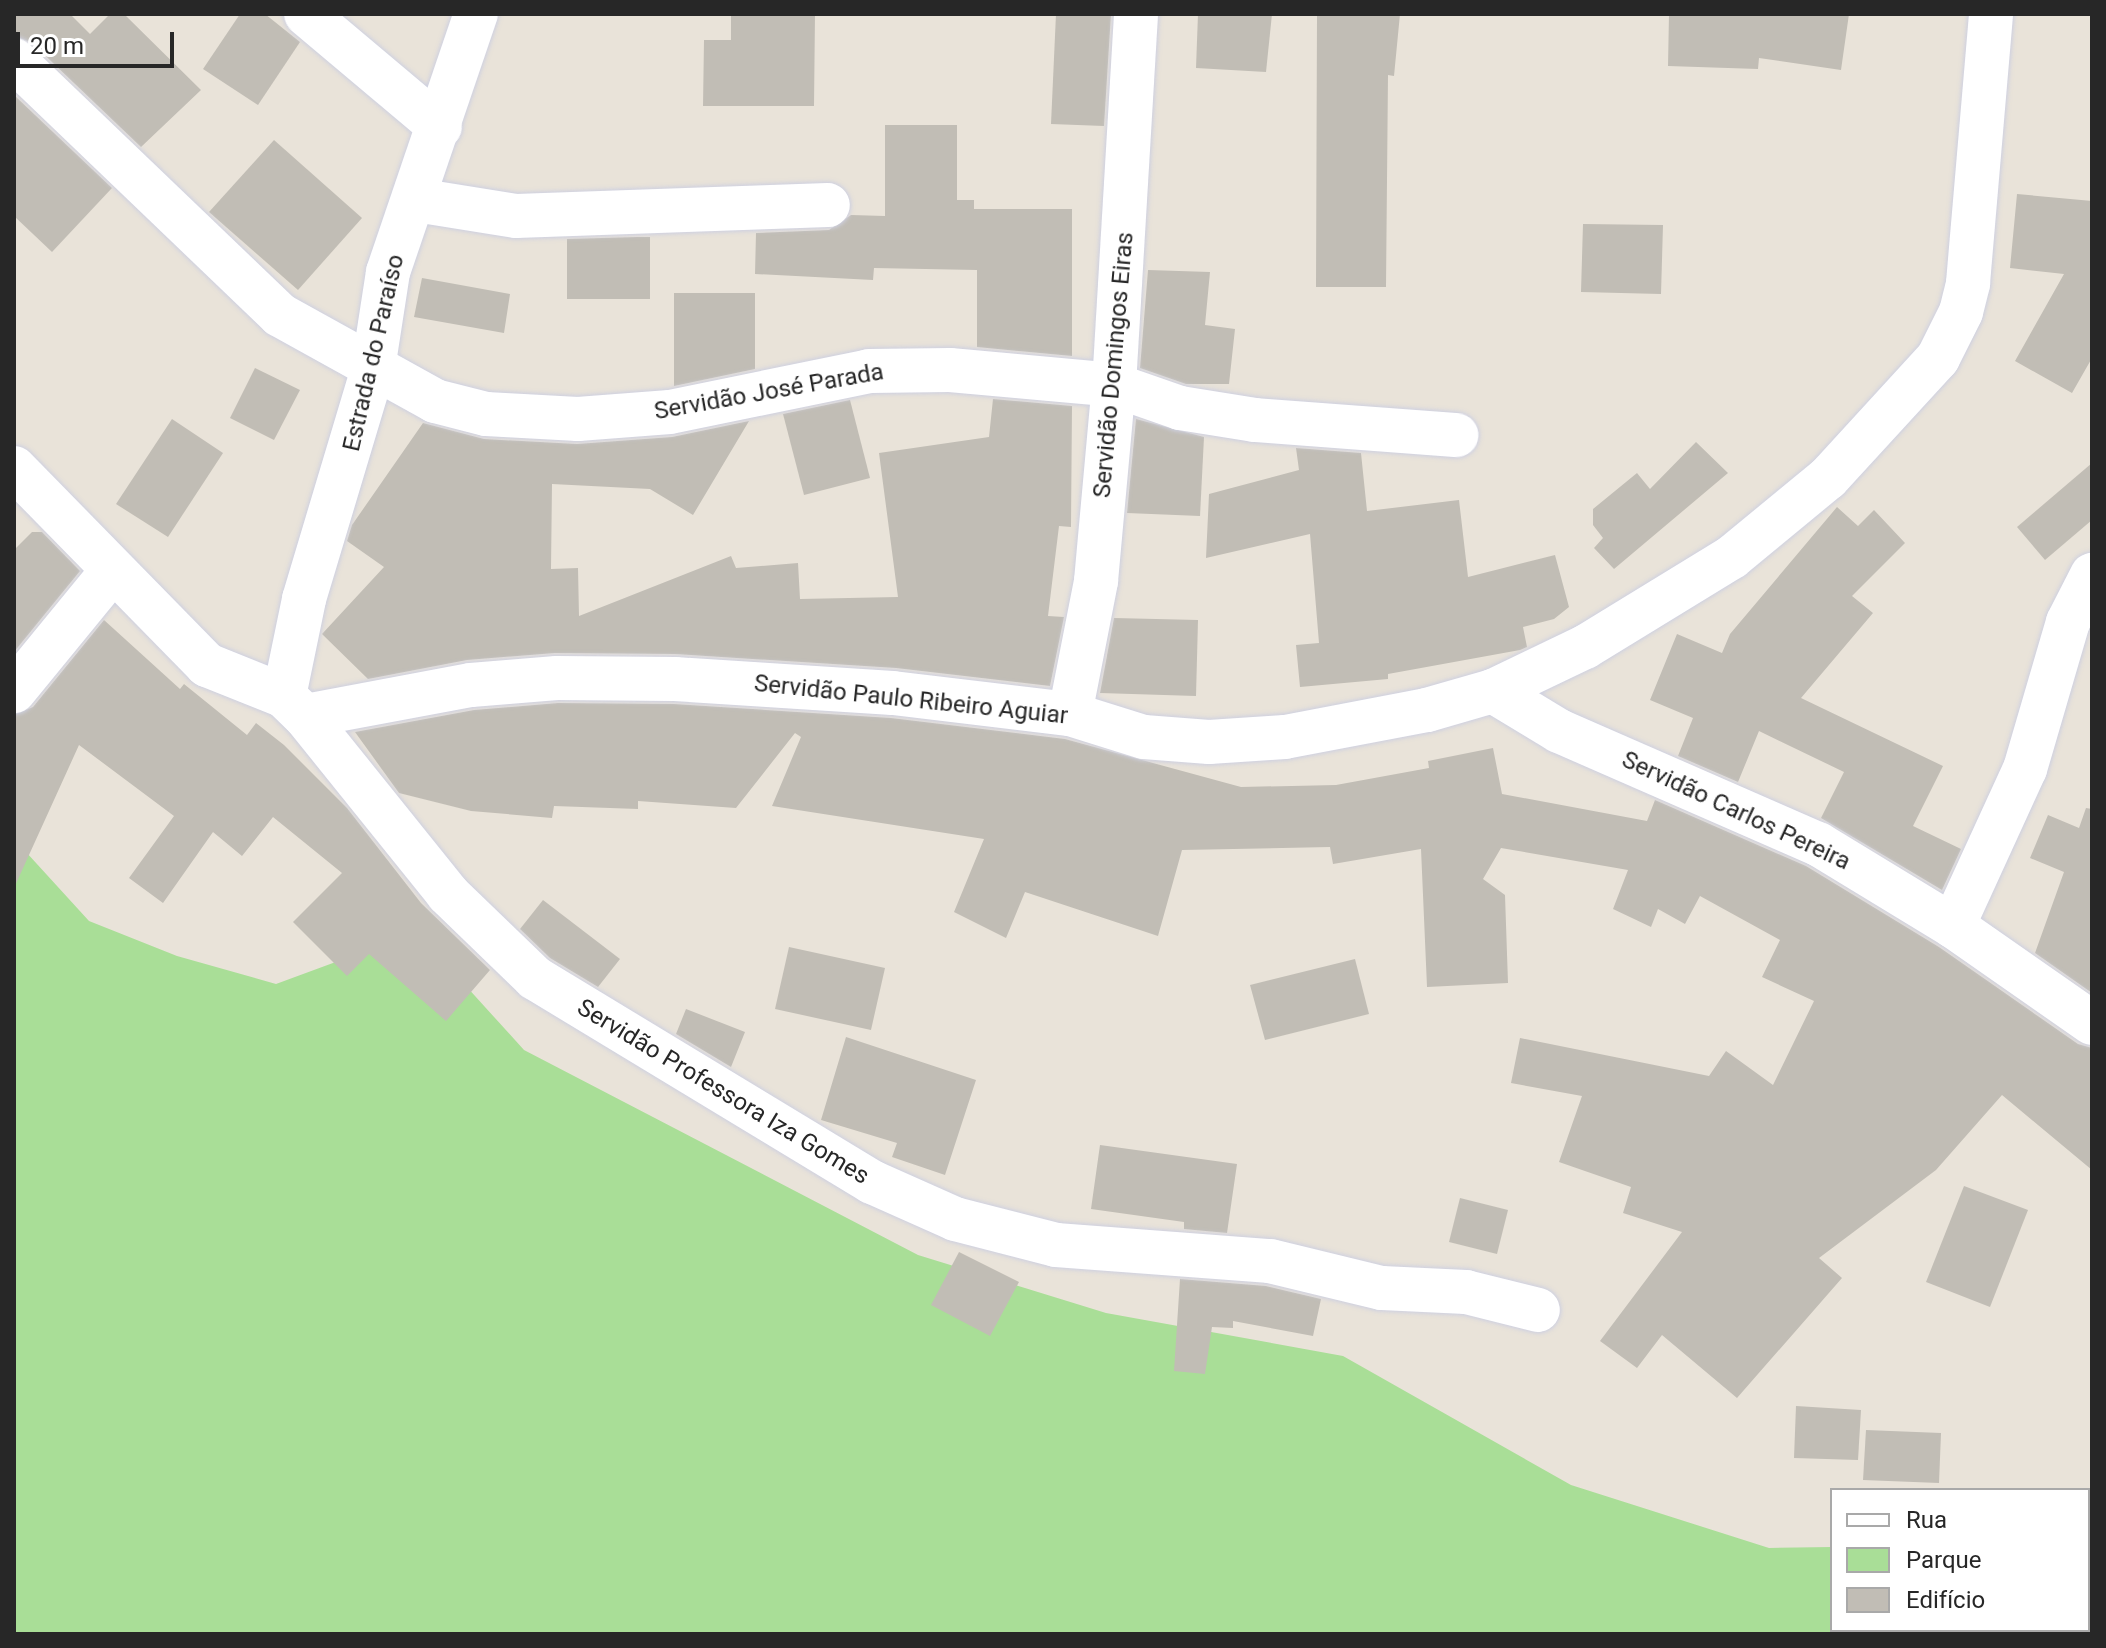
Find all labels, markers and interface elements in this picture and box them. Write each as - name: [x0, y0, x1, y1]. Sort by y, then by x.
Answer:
- scale bar: [20, 16, 178, 66]
- text: 20 m: [30, 32, 84, 60]
- street label: Servidão Domingos Eiras: [1088, 231, 1140, 499]
- street label: Estrada do Paraíso: [337, 252, 411, 454]
- street label: Servidão José Parada: [652, 358, 886, 426]
- street label: Servidão Paulo Ribeiro Aguiar: [753, 669, 1069, 731]
- street label: Servidão Carlos Pereira: [1617, 745, 1855, 877]
- street label: Servidão Professora Iza Gomes: [572, 993, 874, 1191]
- legend: [1830, 1488, 2090, 1632]
- text: Rua: [1906, 1506, 1947, 1534]
- text: Parque: [1906, 1546, 1982, 1574]
- text: Edifício: [1906, 1586, 1985, 1614]

